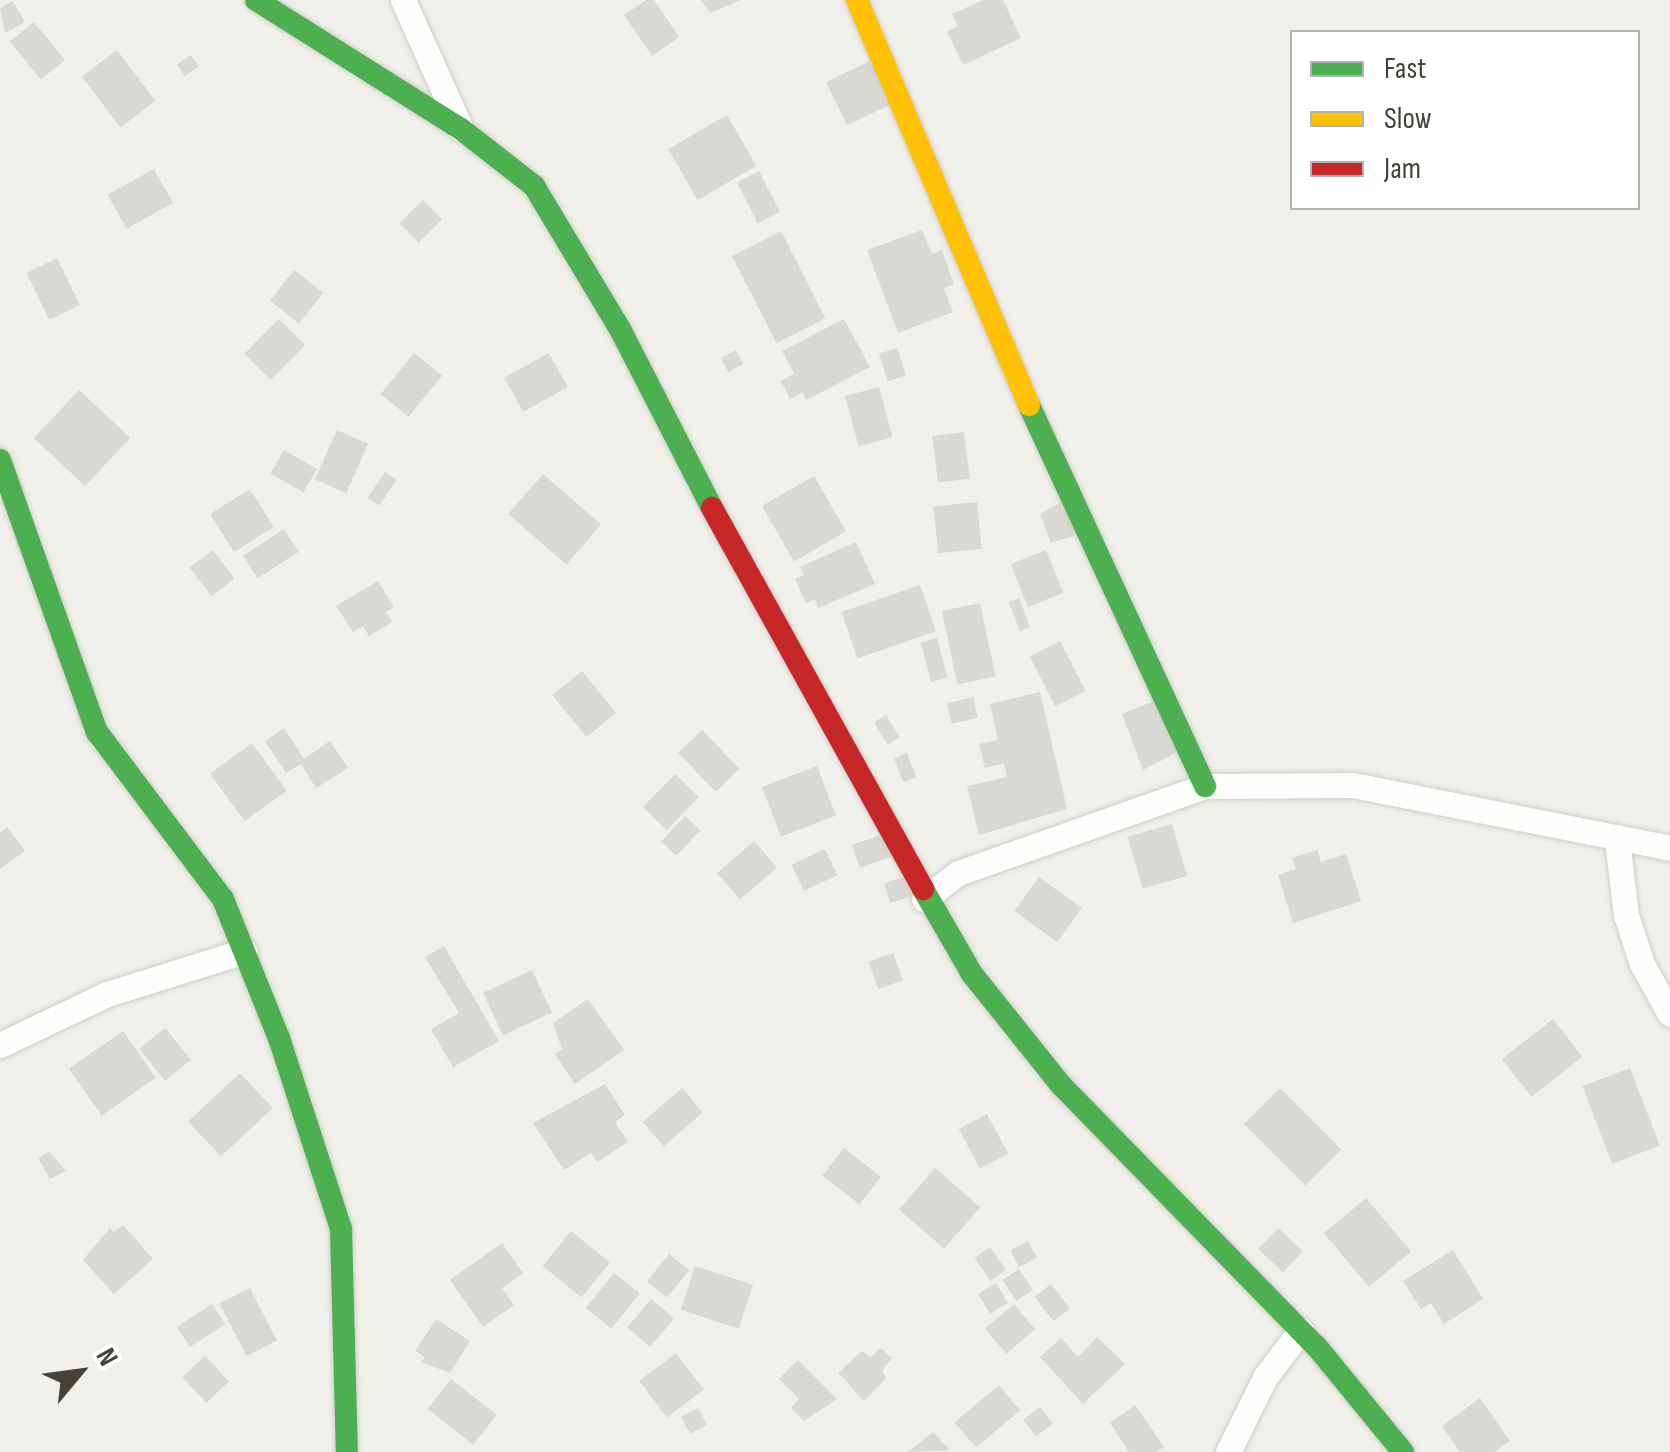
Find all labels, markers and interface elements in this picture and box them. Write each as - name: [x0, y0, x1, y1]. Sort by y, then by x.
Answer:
- legend: [1290, 30, 1640, 210]
- text: Fast: [1384, 51, 1426, 87]
- text: Slow: [1384, 101, 1432, 137]
- text: Jam: [1384, 151, 1421, 187]
- north arrow: [30, 1322, 130, 1422]
- text: N: [89, 1343, 125, 1372]

